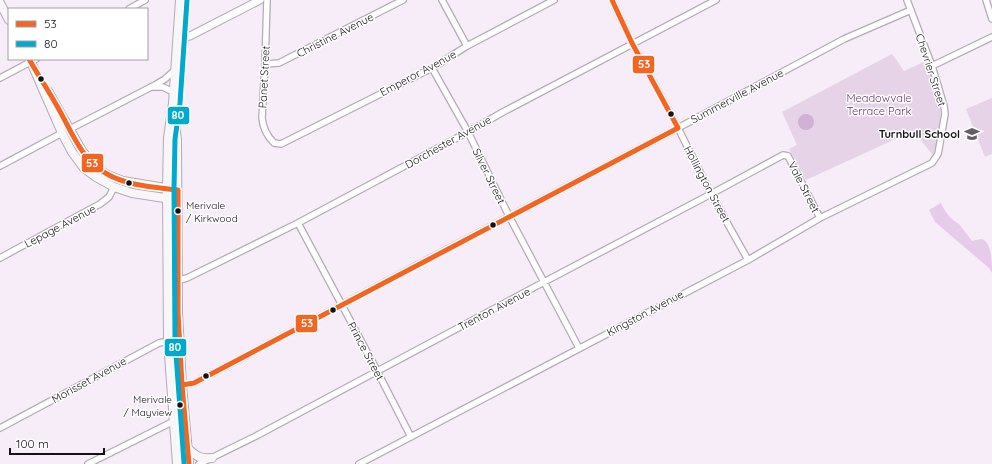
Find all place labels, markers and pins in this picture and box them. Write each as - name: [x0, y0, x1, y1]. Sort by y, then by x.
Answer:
- unlabelled marker: [36, 74, 46, 84]
- unlabelled marker: [666, 109, 676, 119]
- school or university icon: Turnbull School: [963, 125, 981, 143]
- place label: Turnbull School: [879, 127, 960, 141]
- unlabelled marker: [124, 178, 134, 188]
- place label: Merivale / Kirkwood: [186, 199, 238, 225]
- marker: Merivale / Kirkwood: [173, 206, 183, 216]
- unlabelled marker: [488, 220, 498, 230]
- unlabelled marker: [328, 305, 338, 315]
- unlabelled marker: [201, 371, 211, 381]
- place label: Merivale / Mayview: [123, 393, 172, 419]
- marker: Merivale / Mayview: [175, 400, 185, 410]

